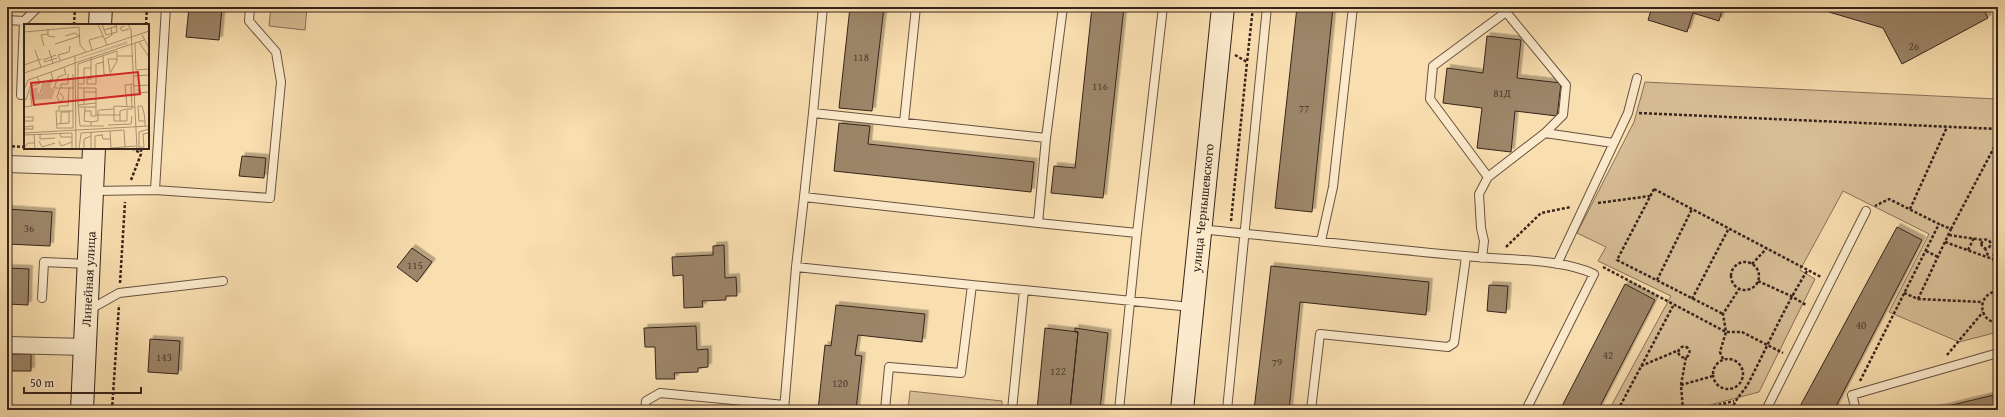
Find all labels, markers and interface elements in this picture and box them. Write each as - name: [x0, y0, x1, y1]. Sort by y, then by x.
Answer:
- inset map: [24, 24, 149, 149]
- house number: 26: [1909, 38, 1919, 54]
- house number: 118: [853, 49, 869, 65]
- house number: 116: [1092, 78, 1108, 94]
- house number: 81Д: [1493, 85, 1511, 101]
- house number: 77: [1299, 100, 1309, 116]
- street label: улица Чернышевского: [1186, 142, 1219, 274]
- house number: 36: [24, 220, 34, 236]
- street label: Линейная улица: [77, 230, 101, 327]
- house number: 115: [407, 257, 423, 273]
- house number: 40: [1856, 317, 1866, 333]
- house number: 42: [1603, 347, 1613, 363]
- house number: 143: [156, 349, 172, 365]
- house number: 79: [1272, 354, 1282, 370]
- house number: 122: [1050, 363, 1066, 379]
- scale bar: [24, 369, 141, 395]
- text: 50 m: [30, 374, 54, 391]
- house number: 120: [832, 375, 848, 391]

